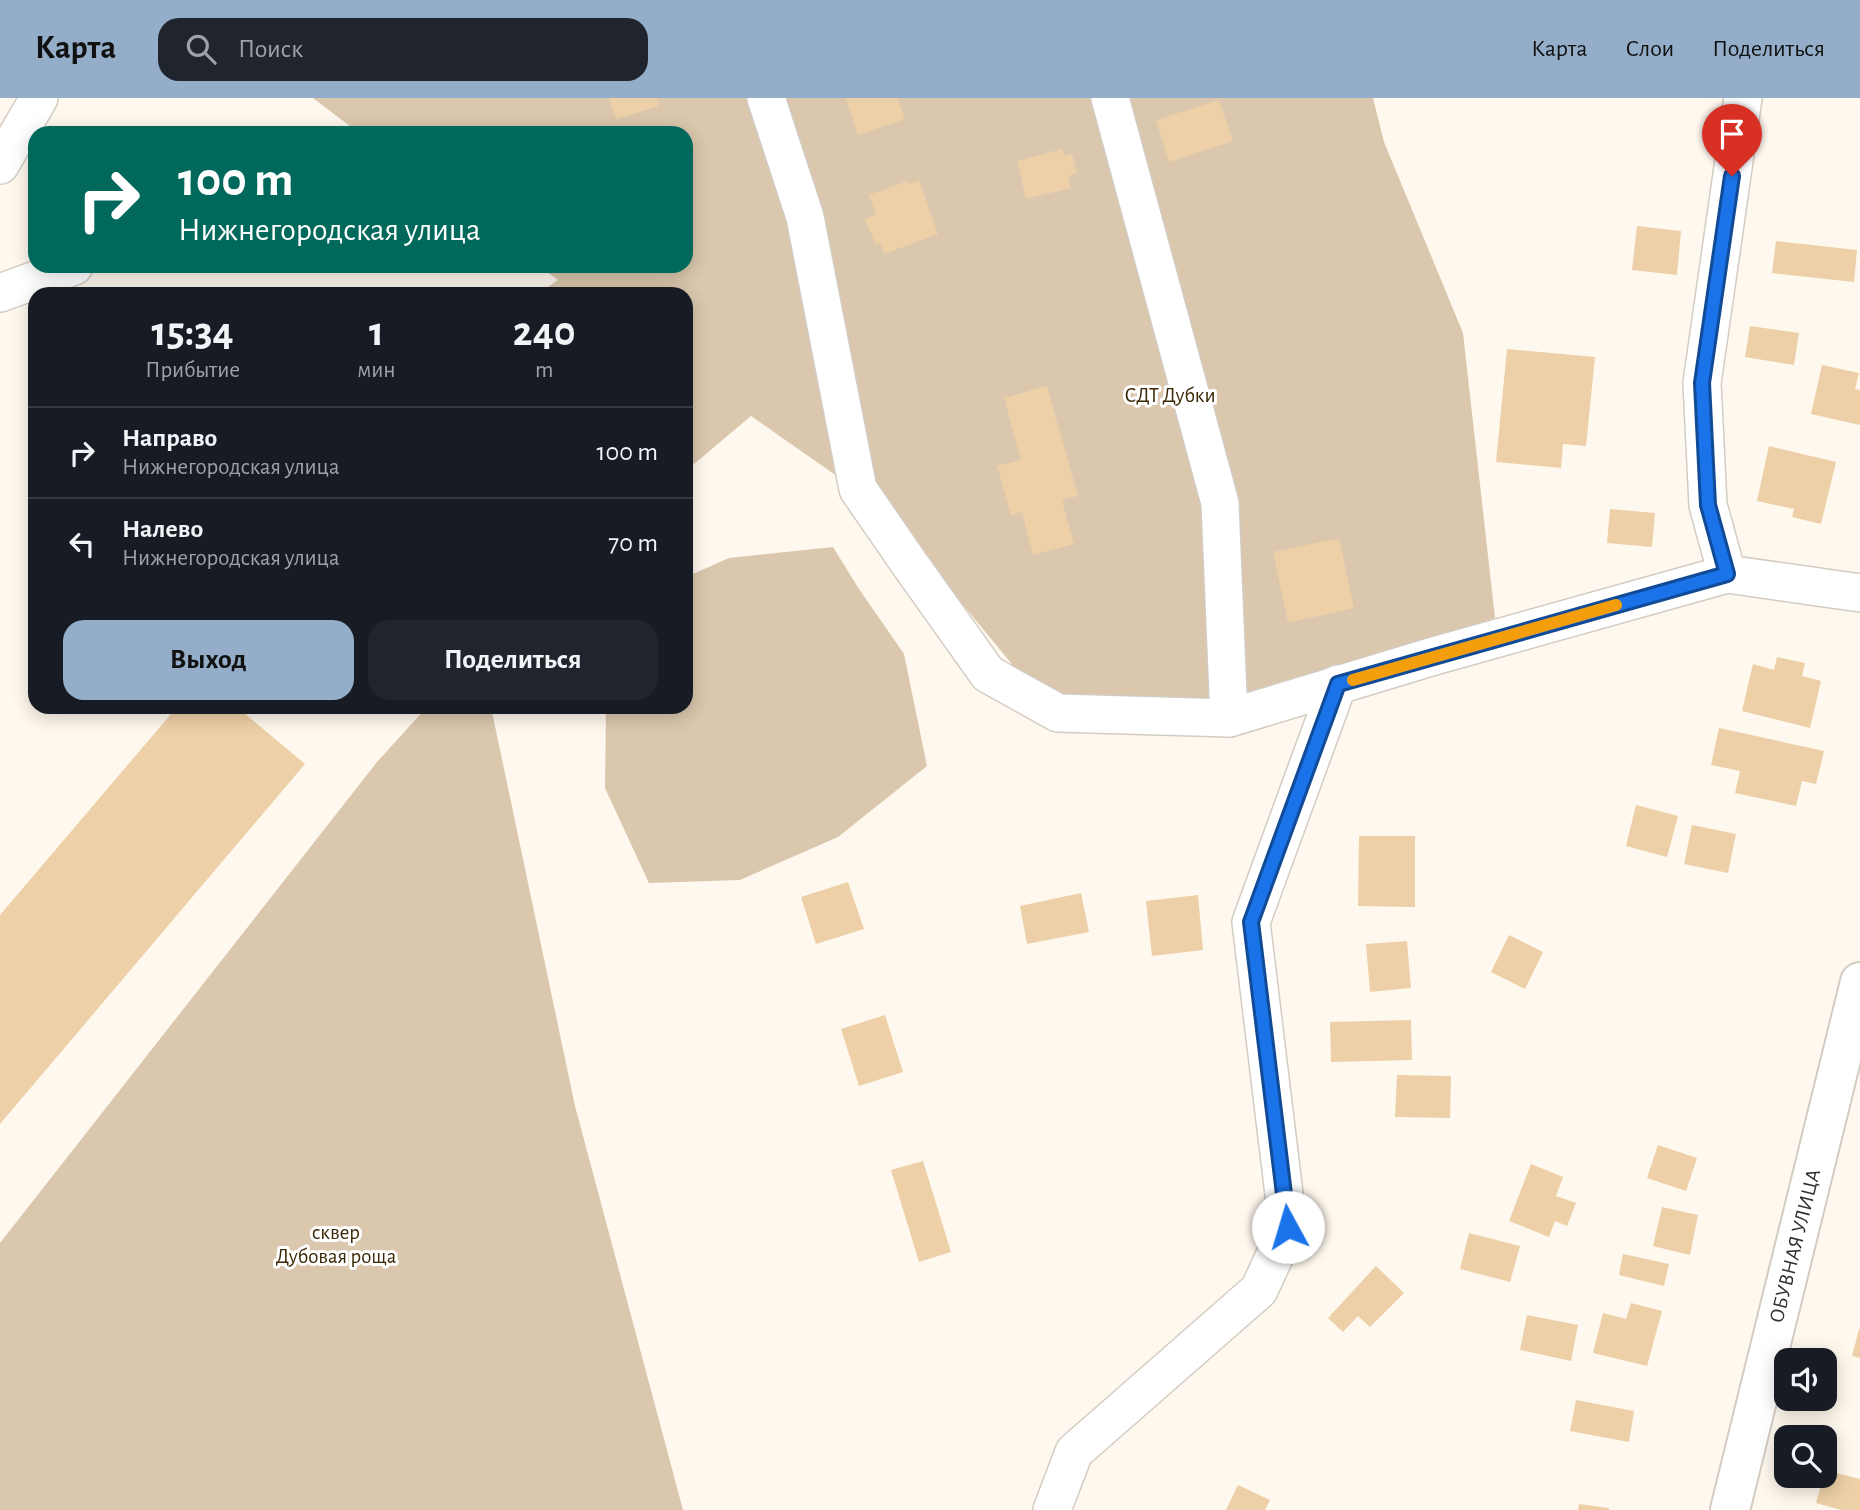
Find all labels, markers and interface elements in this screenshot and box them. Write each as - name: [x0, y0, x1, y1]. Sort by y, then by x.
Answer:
- search box: [158, 18, 648, 81]
- icon: search: [182, 30, 220, 68]
- text: Карта: [35, 32, 116, 65]
- text: Поиск: [238, 36, 303, 62]
- text: Карта: [1531, 37, 1587, 61]
- text: Слои: [1625, 37, 1674, 61]
- text: Поделиться: [1712, 37, 1825, 61]
- pin: [1702, 104, 1762, 176]
- icon: arrive: [1713, 115, 1751, 153]
- icon: right: [63, 154, 154, 245]
- text: 100 m: [178, 156, 294, 205]
- text: Нижнегородская улица: [178, 214, 481, 246]
- text: 15:34: [152, 311, 234, 353]
- text: 1: [369, 311, 384, 353]
- text: 240: [513, 311, 576, 353]
- text: Прибытие: [145, 359, 240, 382]
- text: мин: [357, 359, 396, 382]
- text: m: [535, 359, 553, 382]
- park label: СДТ Дубки: [1124, 385, 1216, 406]
- text: Направо: [122, 425, 217, 451]
- icon: right: [63, 434, 101, 472]
- text: 100 m: [597, 439, 658, 465]
- text: Нижнегородская улица: [122, 456, 340, 479]
- text: Налево: [122, 516, 203, 542]
- icon: left: [63, 525, 101, 563]
- text: 70 m: [608, 530, 658, 556]
- text: Нижнегородская улица: [122, 547, 340, 570]
- button: Выход: [63, 620, 354, 700]
- button: Поделиться: [368, 620, 658, 700]
- street label: ОБУВНАЯ УЛИЦА: [1766, 1167, 1824, 1325]
- position arrow: [1251, 1190, 1325, 1264]
- park label: сквер Дубовая роща: [276, 1222, 397, 1267]
- map controls: [1774, 1348, 1837, 1488]
- button: sound: [1774, 1348, 1837, 1411]
- button: search: [1774, 1425, 1837, 1488]

